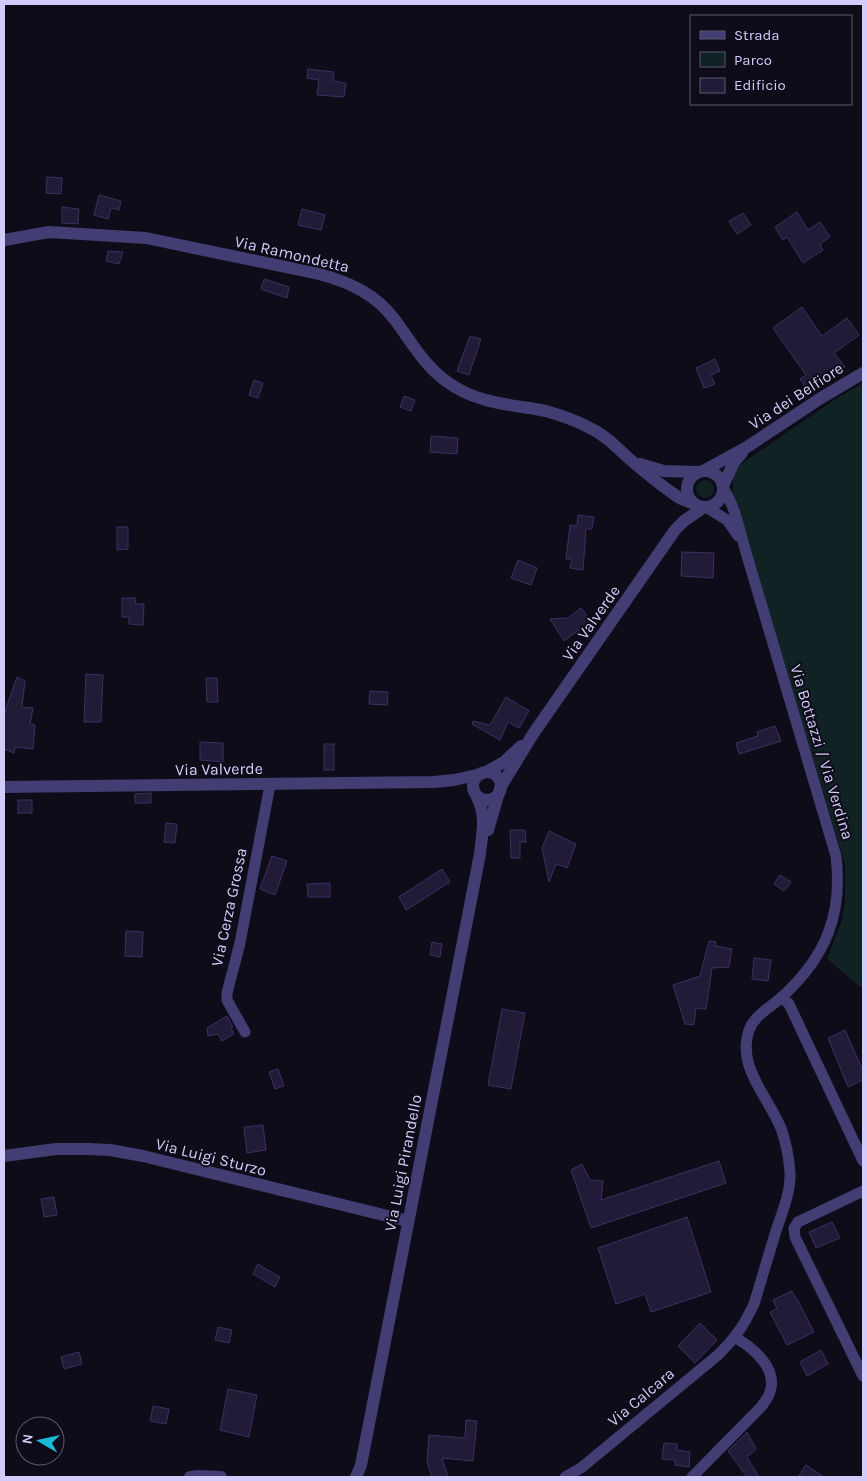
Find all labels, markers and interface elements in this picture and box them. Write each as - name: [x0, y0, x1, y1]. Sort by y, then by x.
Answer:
- legend: [690, 15, 852, 105]
- text: Strada: [734, 26, 780, 44]
- text: Parco: [734, 51, 772, 69]
- text: Edificio: [734, 76, 786, 94]
- street label: Via Ramondetta: [233, 232, 351, 276]
- street label: Via dei Belfiore: [745, 359, 847, 433]
- street label: Via Valverde: [558, 582, 624, 664]
- street label: Via Bottazzi / Via Verdina: [786, 662, 858, 842]
- street label: Via Valverde: [175, 759, 263, 779]
- street label: Via Cerza Grossa: [207, 846, 251, 968]
- street label: Via Luigi Pirandello: [380, 1093, 426, 1233]
- street label: Via Luigi Sturzo: [154, 1134, 268, 1180]
- street label: Via Calcara: [604, 1364, 678, 1430]
- north arrow: [15, 1416, 65, 1466]
- text: N: [18, 1433, 37, 1445]

